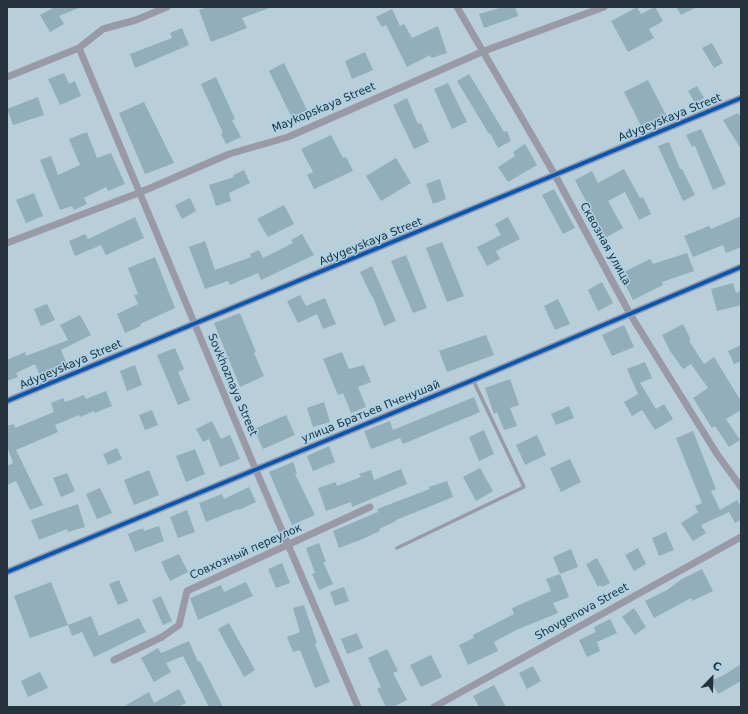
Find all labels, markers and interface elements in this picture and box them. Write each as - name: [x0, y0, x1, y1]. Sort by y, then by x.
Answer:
- street label: Maykopskaya Street: [270, 80, 378, 136]
- street label: Adygeyskaya Street: [617, 91, 723, 145]
- street label: Сквозная улица: [577, 200, 633, 288]
- street label: Adygeyskaya Street: [318, 215, 424, 269]
- street label: Sovkhoznaya Street: [204, 332, 260, 438]
- street label: Adygeyskaya Street: [18, 337, 124, 393]
- street label: улица Братьев Пченушай: [300, 378, 442, 446]
- street label: Совхозный переулок: [188, 521, 304, 583]
- street label: Shovgenova Street: [533, 581, 631, 643]
- north arrow: [692, 658, 732, 698]
- text: С: [711, 659, 723, 674]

